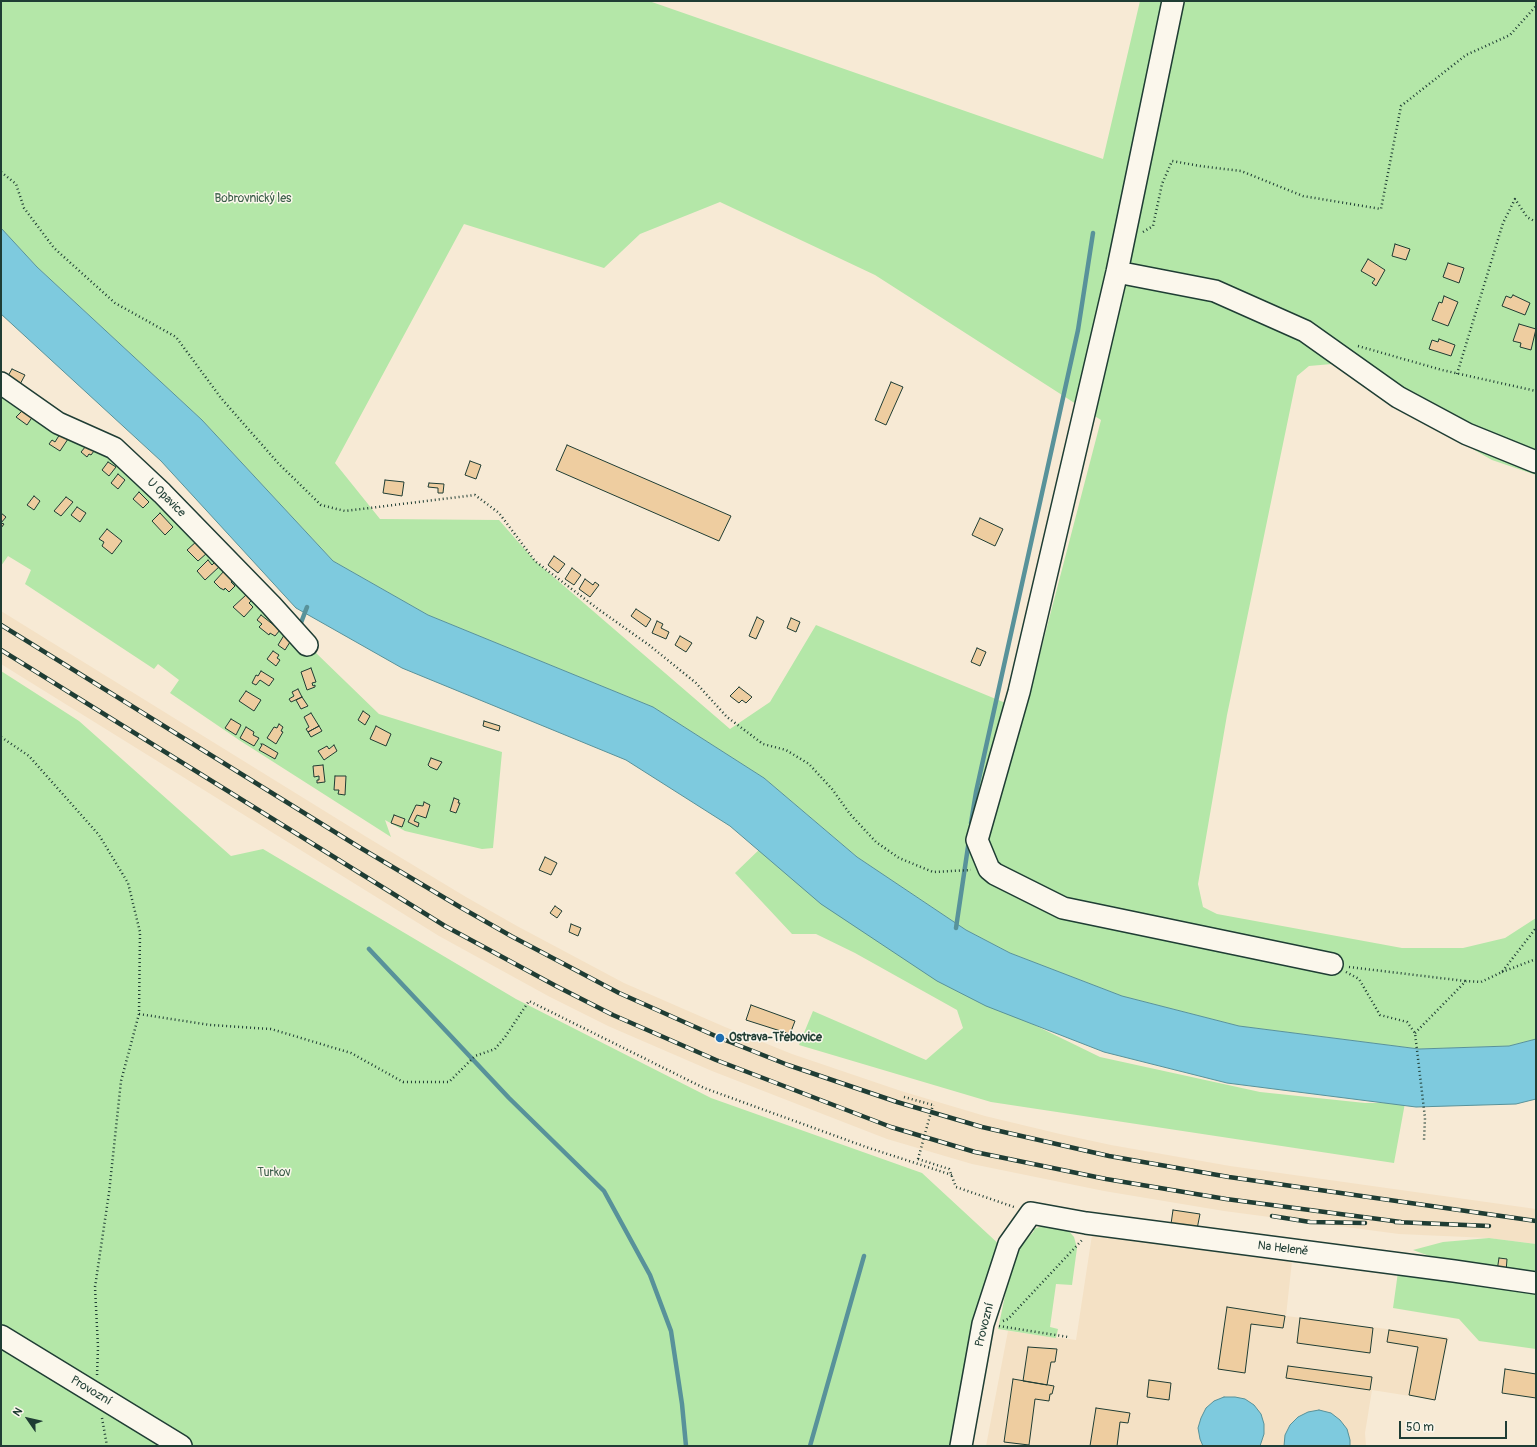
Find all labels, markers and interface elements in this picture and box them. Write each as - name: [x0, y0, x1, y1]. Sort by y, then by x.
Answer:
- park label: Bobrovnický les: [215, 192, 291, 206]
- street label: U Opavice: [144, 476, 188, 520]
- place label: Ostrava-Třebovice: [729, 1031, 822, 1045]
- marker: Ostrava-Třebovice: [714, 1032, 726, 1044]
- park label: Turkov: [257, 1166, 291, 1180]
- street label: Na Heleně: [1257, 1239, 1309, 1259]
- street label: Provozní: [973, 1301, 997, 1349]
- street label: Provozní: [68, 1373, 114, 1409]
- north arrow: [8, 1399, 48, 1439]
- text: N: [10, 1405, 25, 1419]
- scale bar: [1401, 1413, 1509, 1439]
- text: 50 m: [1406, 1420, 1434, 1435]

